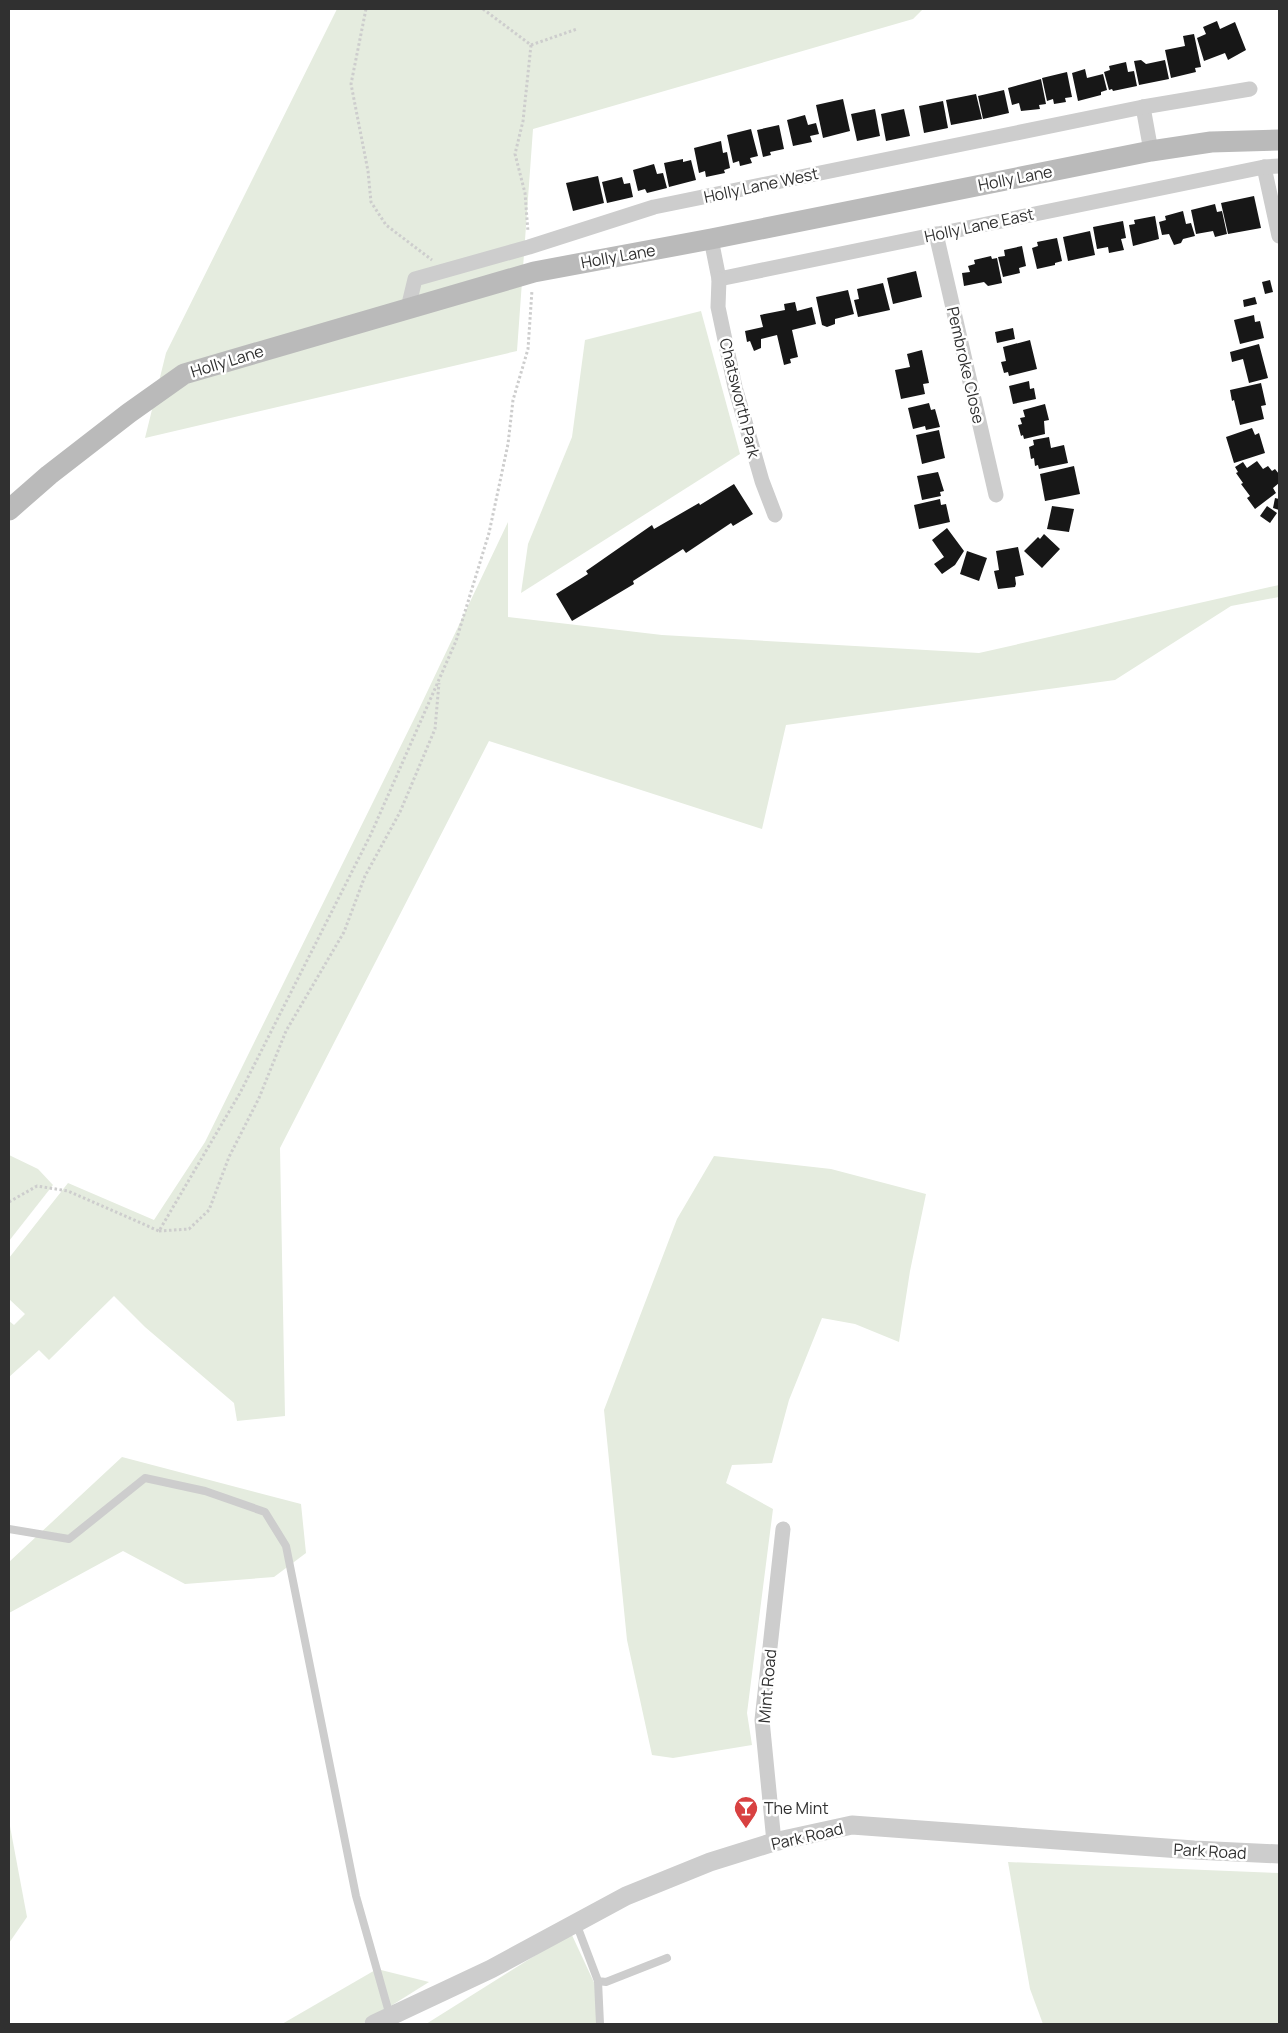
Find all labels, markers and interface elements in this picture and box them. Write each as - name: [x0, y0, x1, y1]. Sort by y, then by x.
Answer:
- street label: Holly Lane: [976, 160, 1054, 196]
- street label: Holly Lane West: [702, 162, 820, 208]
- street label: Holly Lane East: [922, 203, 1036, 247]
- street label: Holly Lane: [579, 239, 657, 273]
- street label: Pembroke Close: [942, 304, 990, 426]
- street label: Chatsworth Park: [715, 336, 766, 461]
- street label: Holly Lane: [188, 339, 266, 383]
- street label: Mint Road: [753, 1648, 781, 1724]
- bar icon: The Mint: [733, 1795, 759, 1829]
- place label: The Mint: [764, 1797, 829, 1819]
- street label: Park Road: [769, 1817, 845, 1855]
- street label: Park Road: [1173, 1838, 1247, 1864]

